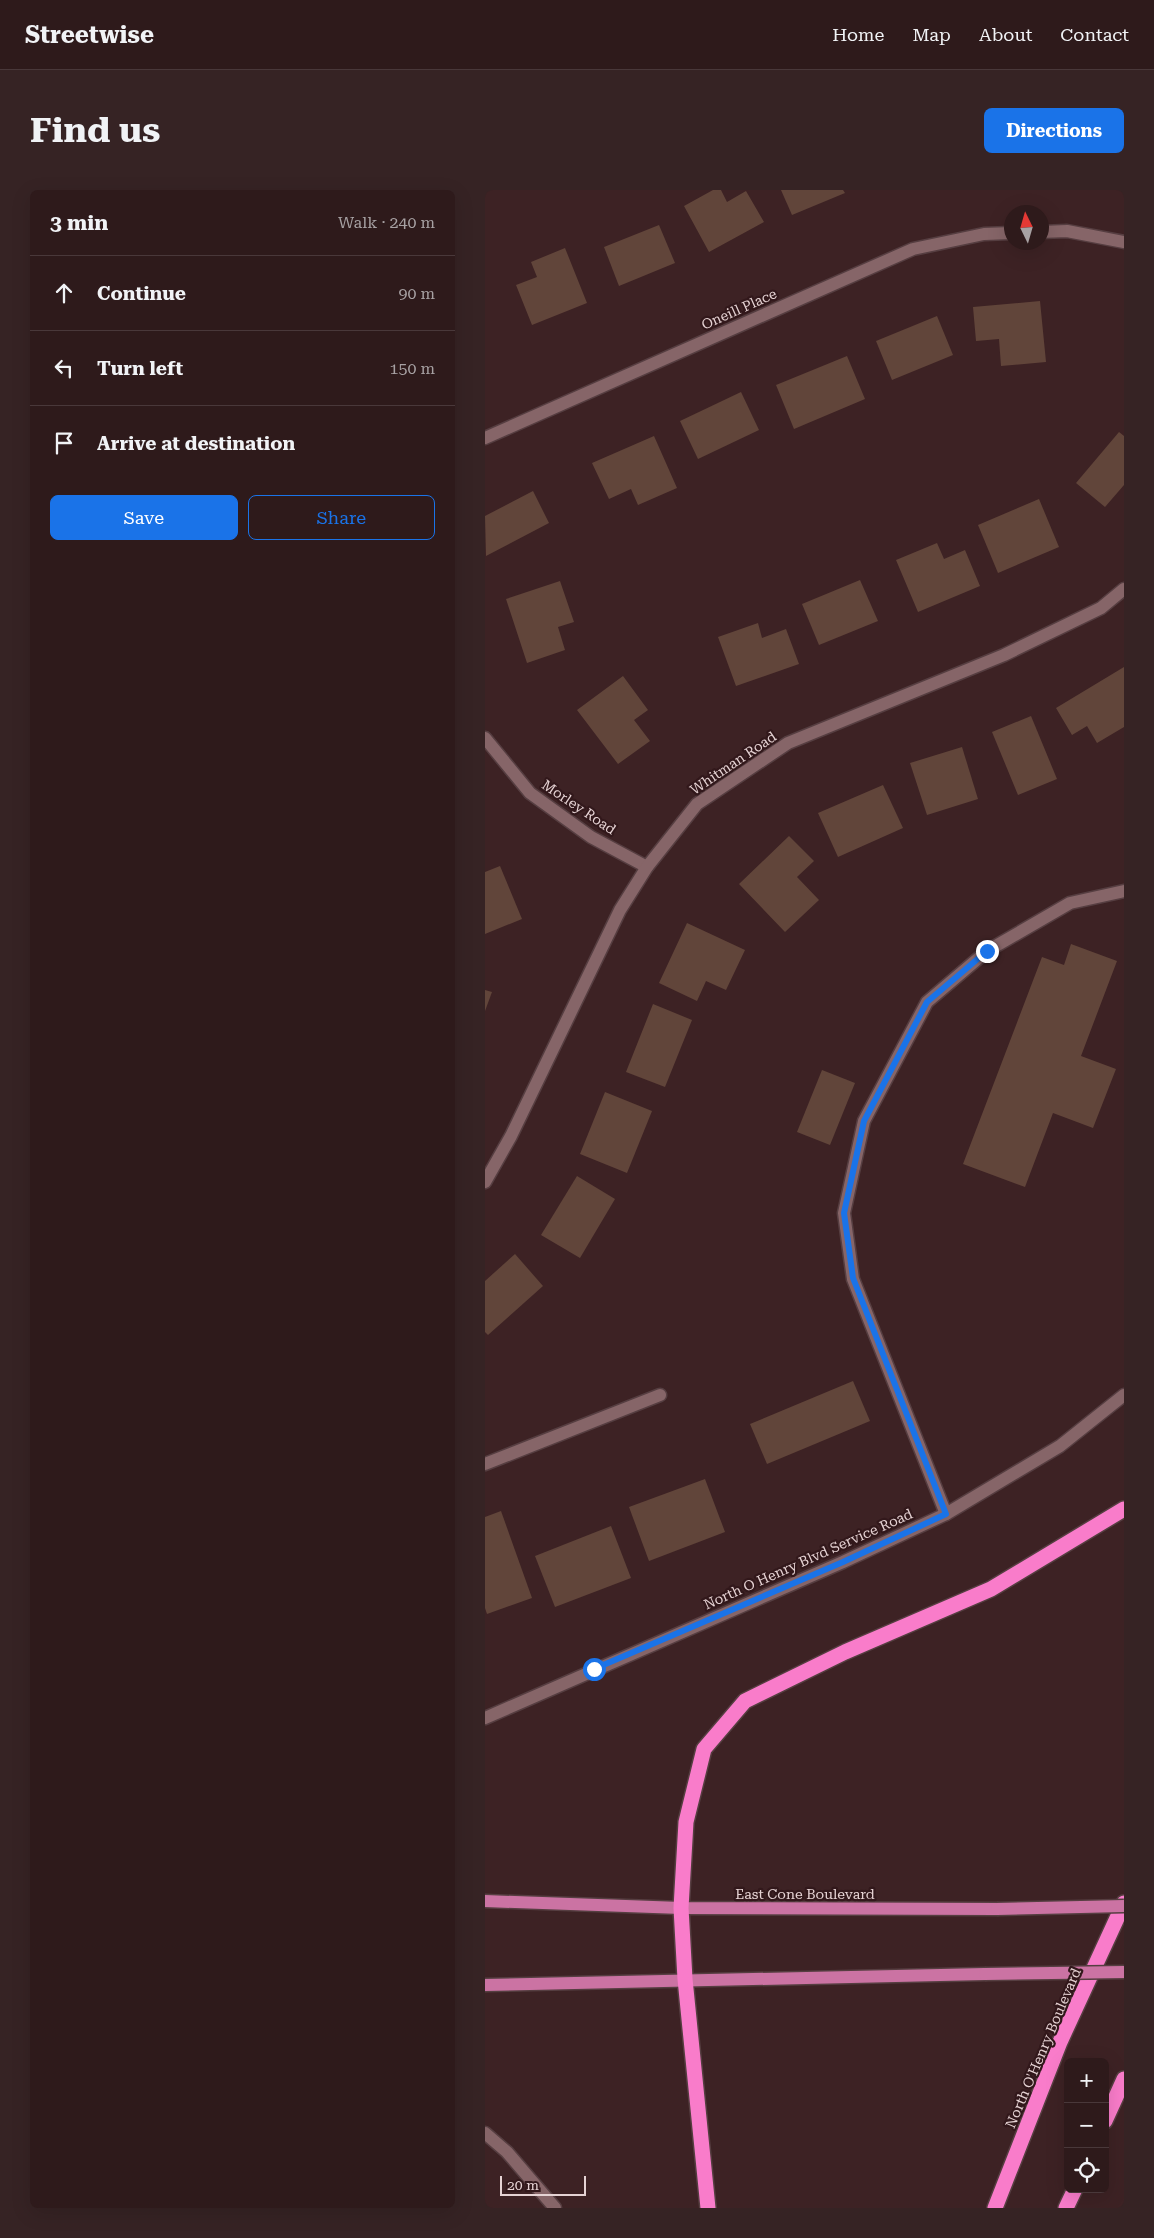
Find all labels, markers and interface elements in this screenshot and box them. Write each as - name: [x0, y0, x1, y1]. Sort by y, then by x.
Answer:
- text: Streetwise: [25, 21, 154, 49]
- text: Home: [832, 24, 884, 45]
- text: Map: [912, 24, 951, 45]
- text: About: [979, 24, 1032, 45]
- text: Contact: [1060, 24, 1129, 45]
- button: Directions: [984, 108, 1124, 153]
- text: Find us: [30, 110, 160, 151]
- north arrow: [1004, 205, 1049, 250]
- text: 3 min: [50, 211, 108, 235]
- text: Walk · 240 m: [338, 213, 435, 232]
- icon: ahead: [50, 279, 78, 307]
- text: Continue: [97, 282, 186, 305]
- text: 90 m: [398, 284, 435, 303]
- street label: Oneill Place: [699, 285, 779, 333]
- icon: left: [50, 354, 78, 382]
- text: Turn left: [97, 357, 183, 380]
- text: 150 m: [389, 359, 435, 378]
- icon: arrive: [50, 429, 78, 457]
- text: Arrive at destination: [97, 432, 295, 455]
- button: Save: [50, 495, 238, 540]
- button: Share: [248, 495, 435, 540]
- street label: Whitman Road: [687, 728, 779, 798]
- street label: Morley Road: [539, 776, 619, 838]
- route end: [976, 940, 999, 963]
- street label: North O Henry Blvd Service Road: [701, 1506, 915, 1612]
- route start: [583, 1658, 606, 1681]
- street label: East Cone Boulevard: [735, 1886, 875, 1902]
- street label: North O'Henry Boulevard: [1002, 1966, 1084, 2130]
- map controls: [1064, 2058, 1109, 2193]
- button: +: [1064, 2058, 1109, 2103]
- button: −: [1064, 2103, 1109, 2148]
- button: locate: [1064, 2148, 1109, 2193]
- scale bar: [500, 2173, 586, 2196]
- text: 20 m: [507, 2177, 539, 2193]

